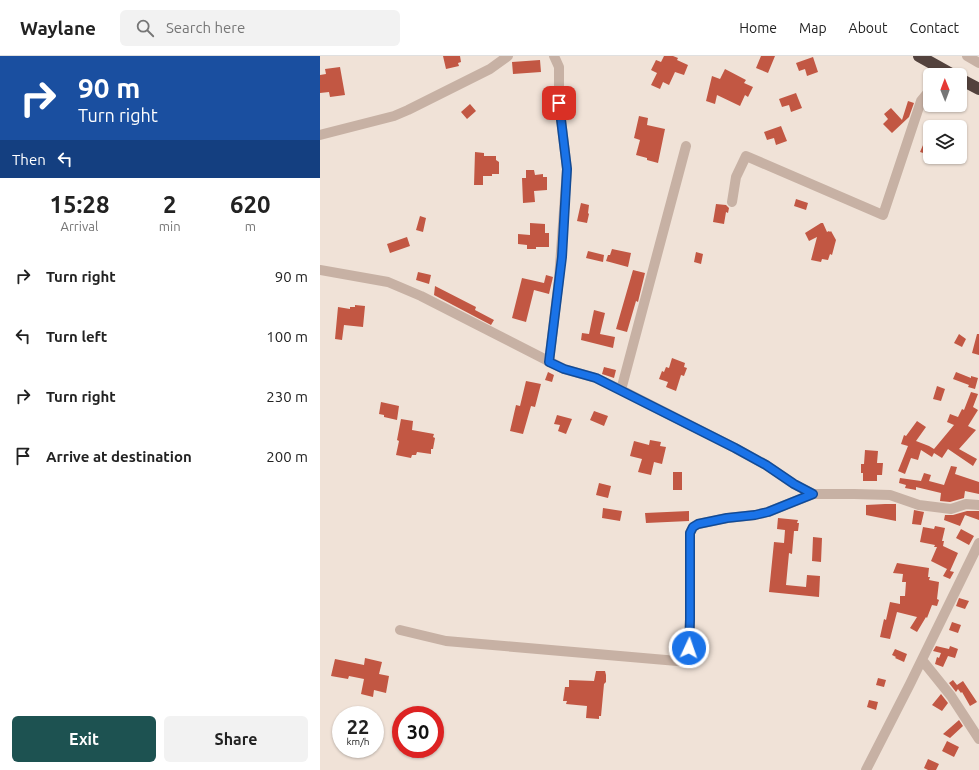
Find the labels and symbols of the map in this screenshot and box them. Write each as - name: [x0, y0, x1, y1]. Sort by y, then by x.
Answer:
- north arrow: [923, 68, 967, 112]
- pin: [542, 86, 576, 120]
- position arrow: [668, 627, 710, 669]
- speed limit sign: 30: [392, 706, 444, 758]

